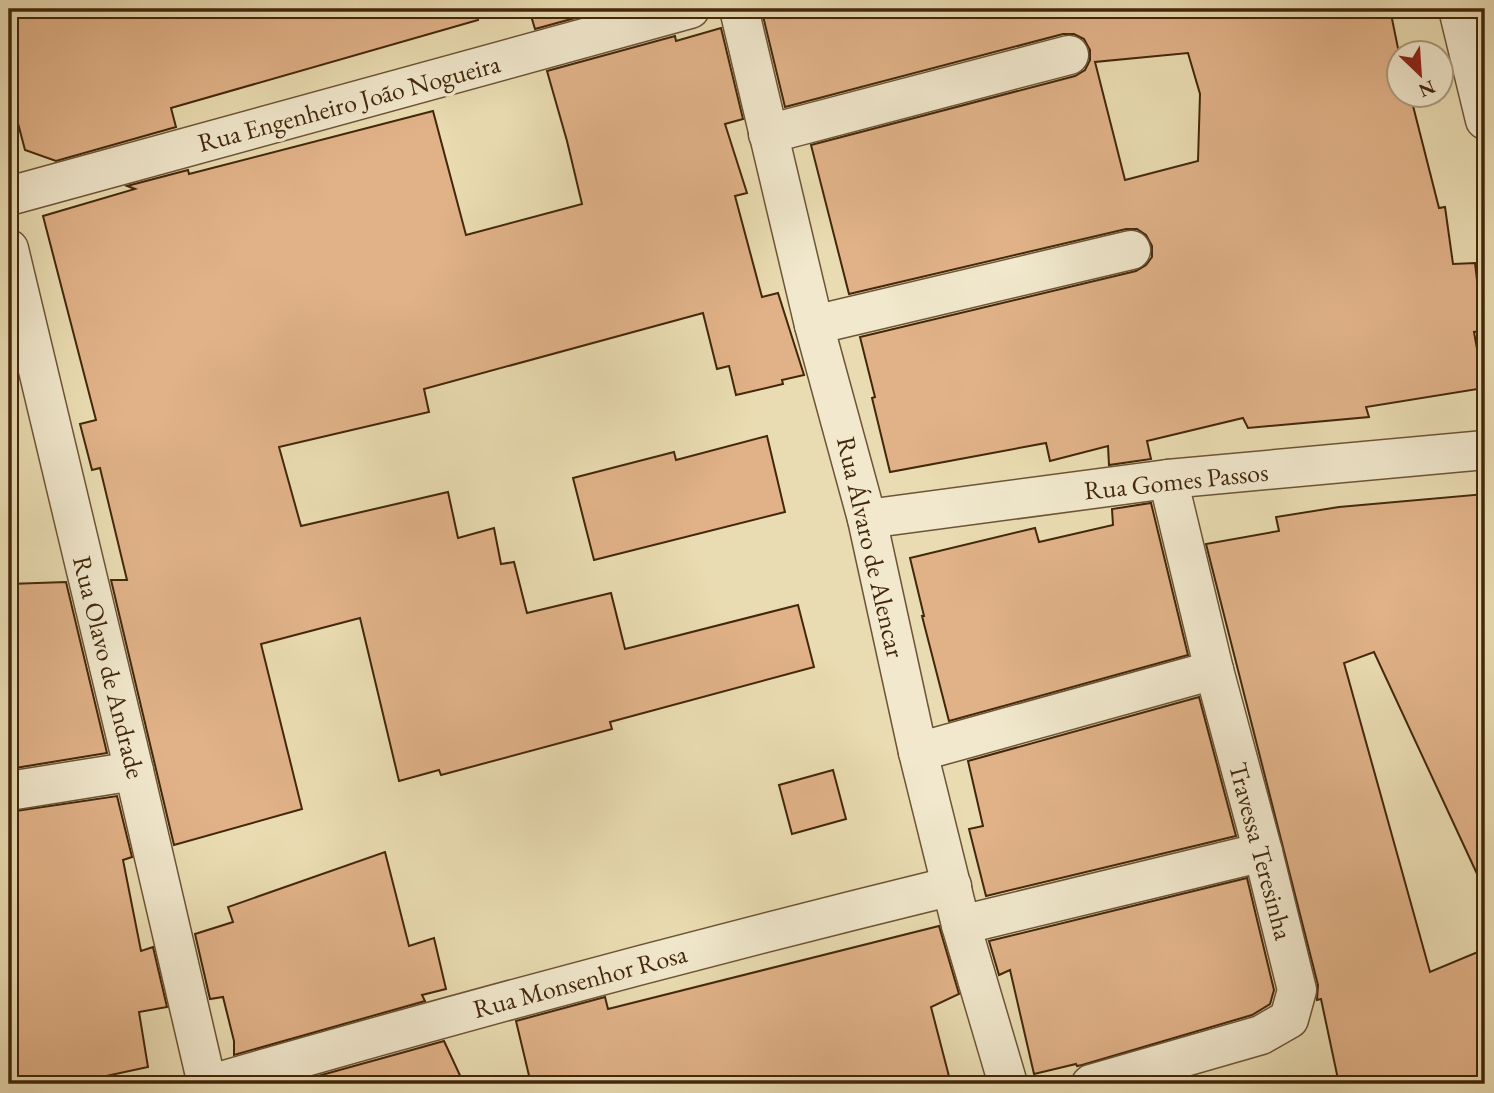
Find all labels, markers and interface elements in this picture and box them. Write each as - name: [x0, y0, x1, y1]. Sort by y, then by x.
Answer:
- north arrow: [1386, 38, 1456, 108]
- street label: Rua Engenheiro João Nogueira: [194, 46, 505, 160]
- text: N: [1414, 74, 1439, 104]
- street label: Rua Álvaro de Alencar: [829, 433, 913, 661]
- street label: Rua Gomes Passos: [1082, 454, 1270, 508]
- street label: Rua Olavo de Andrade: [65, 552, 153, 782]
- street label: Travessa Teresinha: [1221, 758, 1301, 944]
- street label: Rua Monsenhor Rosa: [469, 936, 691, 1026]

